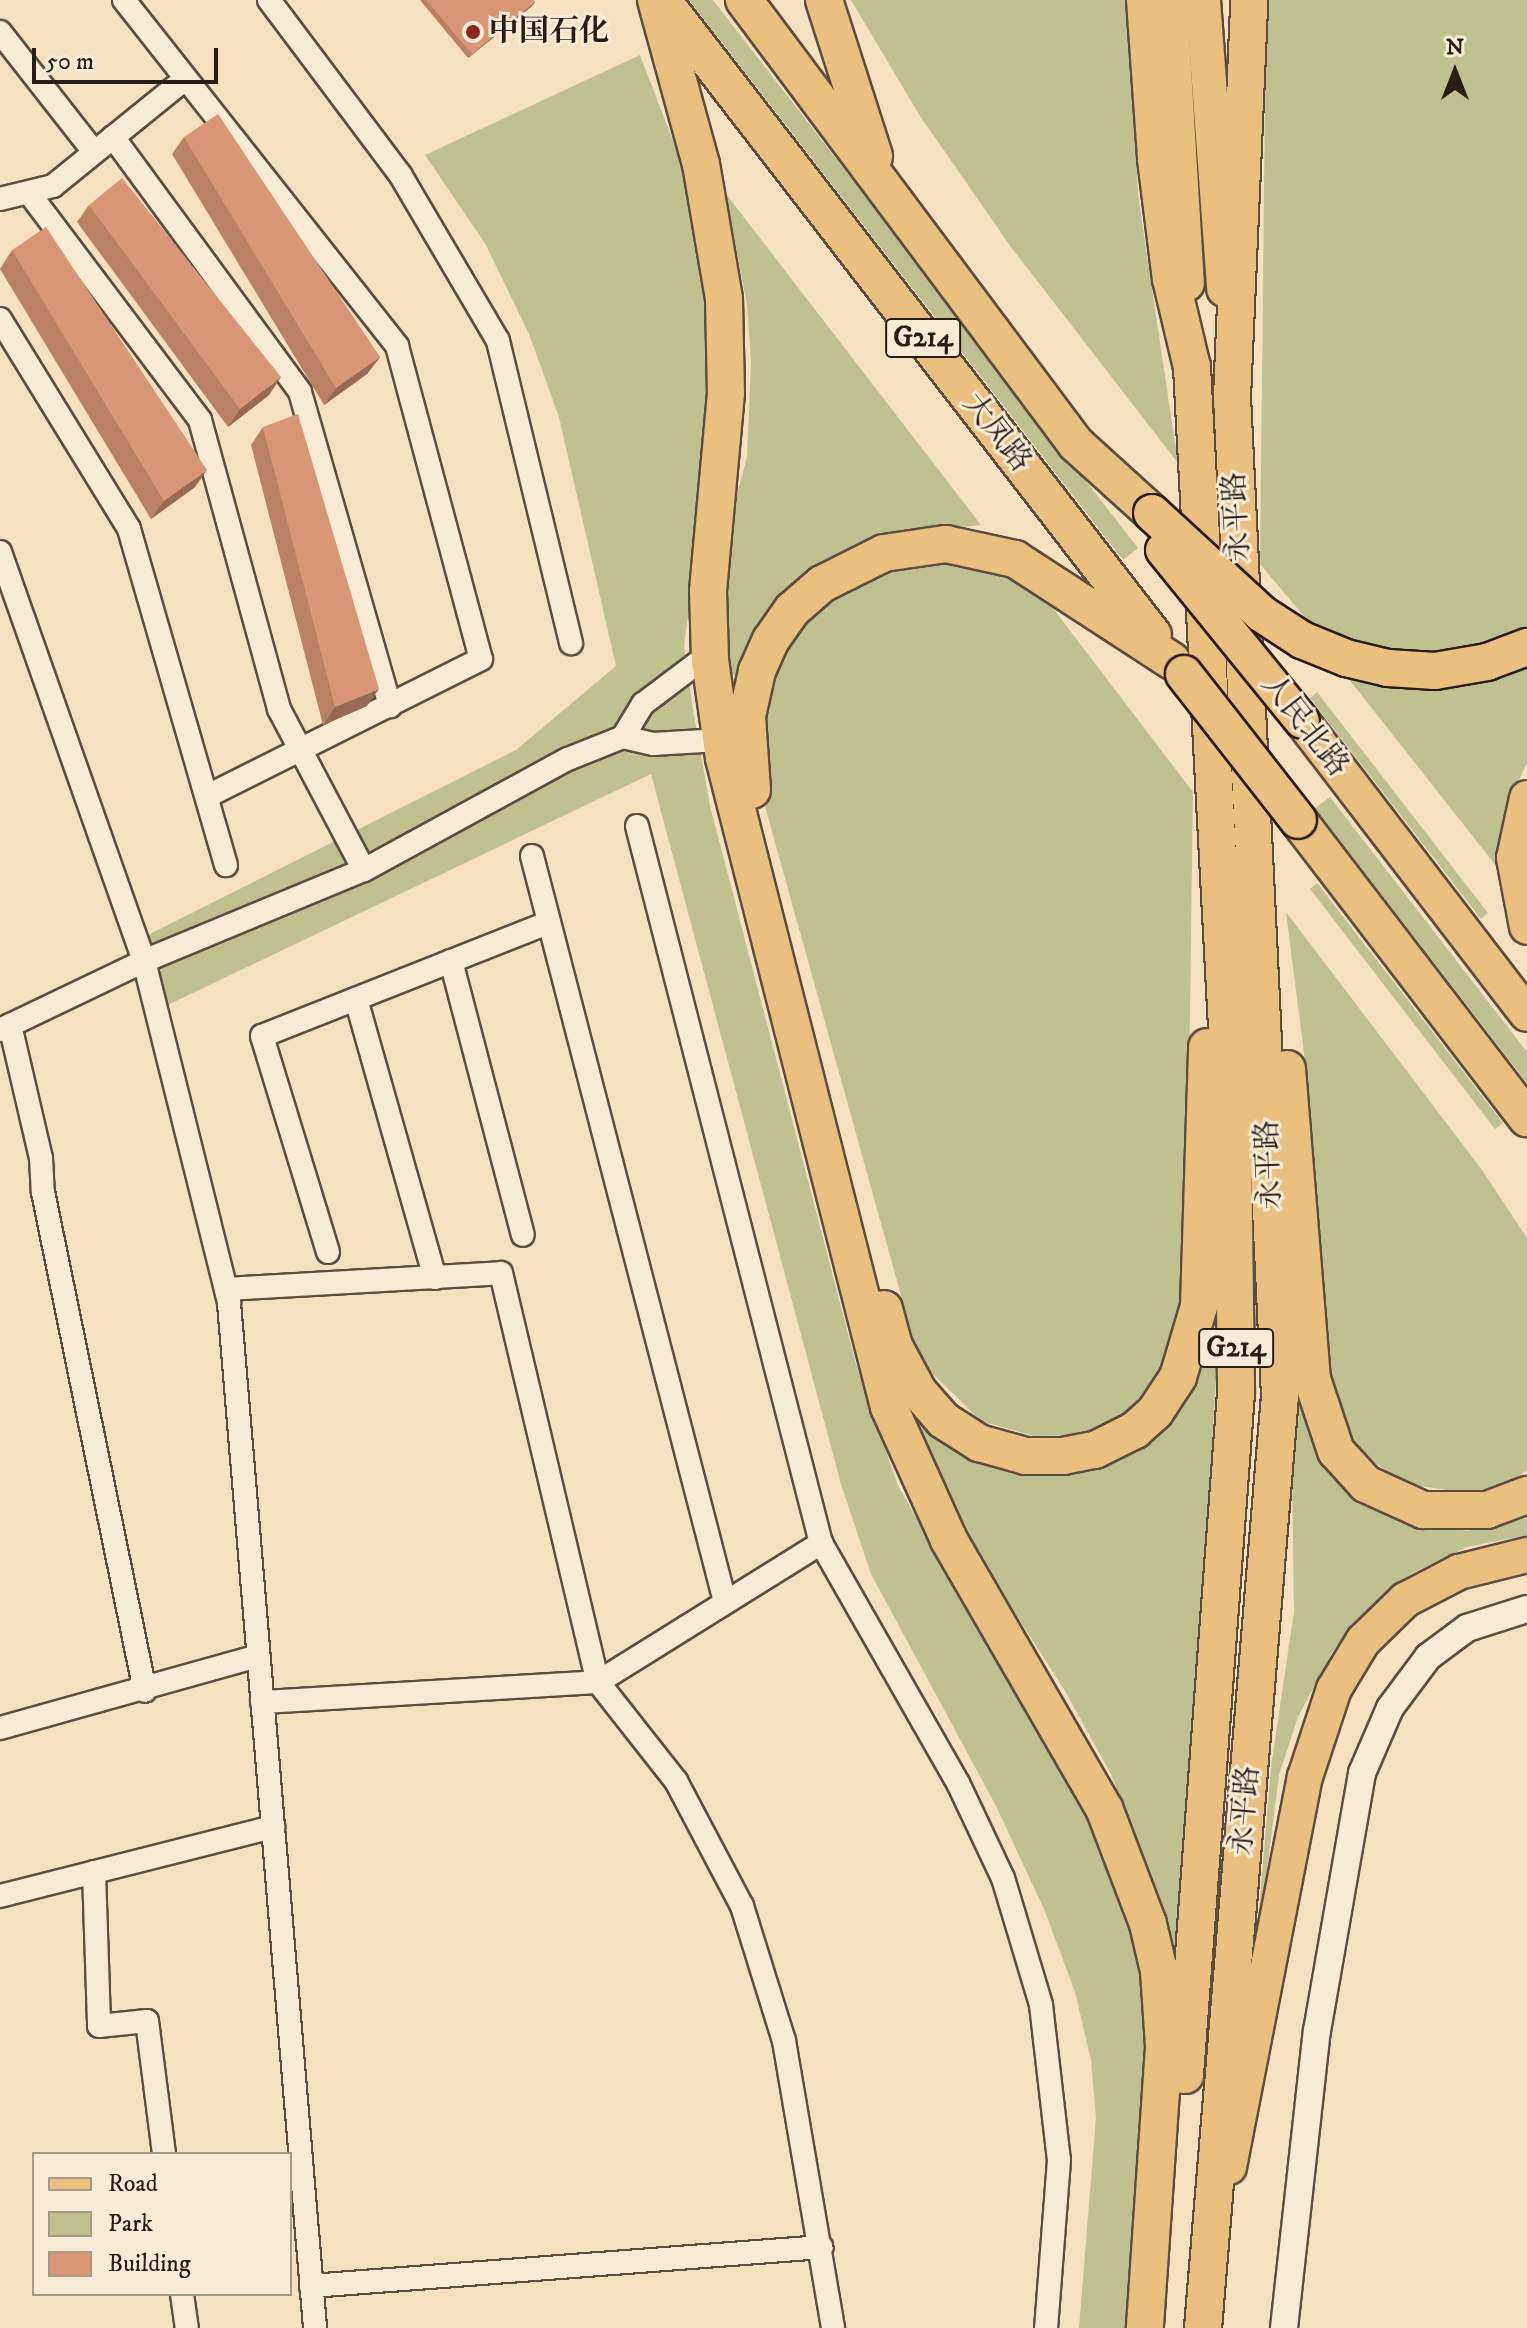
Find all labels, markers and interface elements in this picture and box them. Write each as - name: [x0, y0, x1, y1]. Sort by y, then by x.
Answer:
- place label: 中国石化: [489, 14, 609, 50]
- marker: 中国石化: [464, 23, 482, 41]
- scale bar: [36, 32, 222, 82]
- north arrow: [1415, 32, 1495, 112]
- text: N: [1446, 34, 1464, 61]
- text: 50 m: [46, 47, 94, 77]
- road number: G214: [885, 314, 961, 362]
- street label: 大凤路: [954, 386, 1038, 480]
- street label: 永平路: [1218, 471, 1258, 563]
- street label: 人民北路: [1253, 668, 1355, 784]
- street label: 永平路: [1250, 1119, 1290, 1211]
- road number: G214: [1198, 1324, 1274, 1372]
- street label: 永平路: [1224, 1765, 1268, 1857]
- legend: [32, 2152, 292, 2296]
- text: Road: [108, 2169, 158, 2199]
- text: Park: [108, 2209, 153, 2239]
- text: Building: [108, 2249, 191, 2279]

